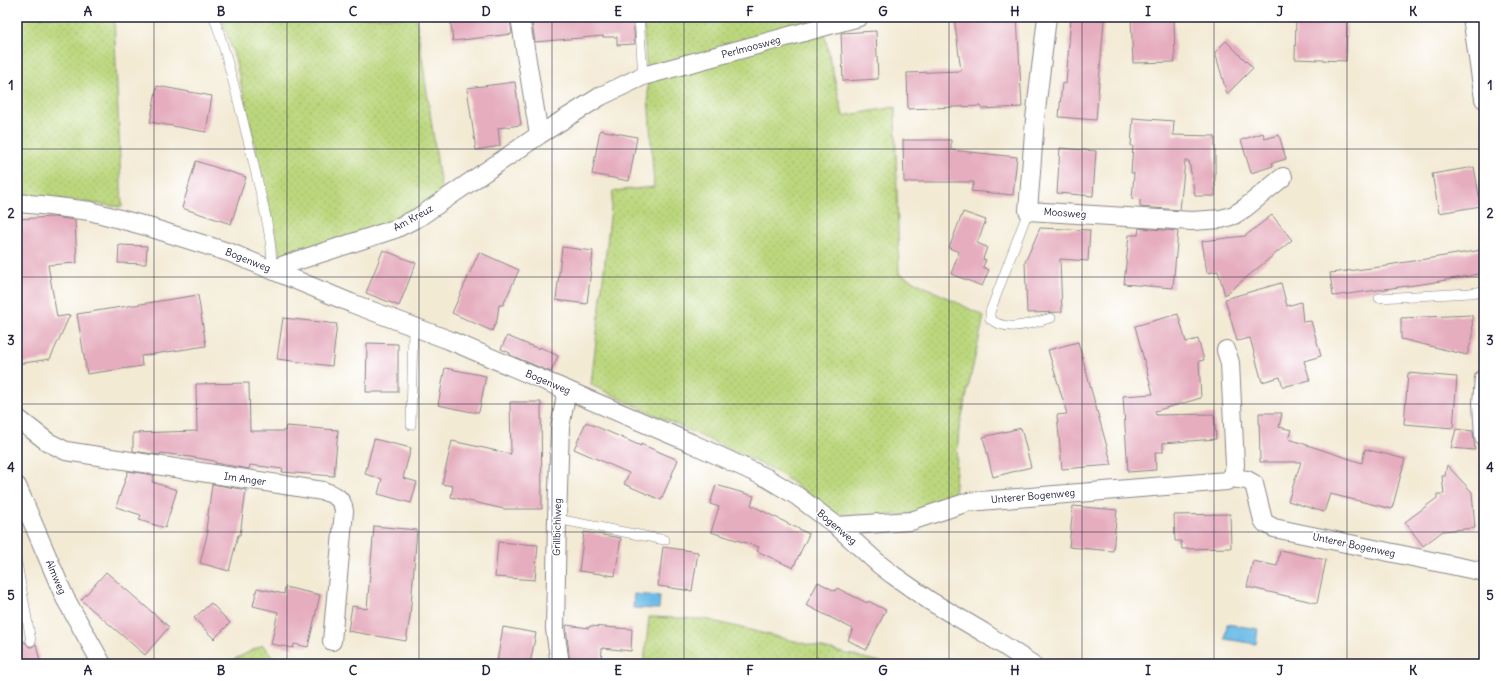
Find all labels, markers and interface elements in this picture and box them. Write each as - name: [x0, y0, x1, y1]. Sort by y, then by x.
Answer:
- text: A: [84, 3, 93, 20]
- text: B: [217, 3, 226, 20]
- text: C: [349, 3, 358, 20]
- text: D: [481, 3, 491, 20]
- text: E: [614, 3, 622, 20]
- text: F: [746, 3, 754, 20]
- text: G: [878, 3, 888, 20]
- text: H: [1010, 3, 1020, 20]
- text: I: [1145, 3, 1151, 20]
- text: J: [1277, 3, 1284, 20]
- text: K: [1409, 3, 1418, 20]
- street label: Perlmoosweg: [720, 33, 782, 61]
- text: 1: [8, 77, 14, 94]
- text: 1: [1487, 77, 1493, 94]
- street label: Am Kreuz: [391, 202, 435, 234]
- text: 2: [7, 205, 15, 222]
- street label: Moosweg: [1043, 205, 1087, 221]
- text: 2: [1486, 205, 1494, 222]
- street label: Bogenweg: [223, 245, 273, 275]
- text: 3: [7, 332, 15, 349]
- text: 3: [1486, 332, 1494, 349]
- street label: Bogenweg: [524, 367, 572, 397]
- text: 4: [7, 459, 15, 476]
- text: 4: [1486, 459, 1494, 476]
- street label: Im Anger: [223, 470, 267, 488]
- street label: Unterer Bogenweg: [990, 486, 1076, 506]
- street label: Grillbichlweg: [550, 498, 564, 556]
- street label: Bogenweg: [815, 507, 859, 547]
- street label: Unterer Bogenweg: [1311, 530, 1397, 560]
- street label: Almweg: [43, 558, 69, 596]
- text: 5: [7, 587, 15, 604]
- text: 5: [1486, 587, 1494, 604]
- text: A: [84, 662, 93, 679]
- text: B: [217, 662, 226, 679]
- text: C: [349, 662, 358, 679]
- text: D: [481, 662, 491, 679]
- text: E: [614, 662, 622, 679]
- text: F: [746, 662, 754, 679]
- text: G: [878, 662, 888, 679]
- text: H: [1010, 662, 1020, 679]
- text: I: [1145, 662, 1151, 679]
- text: J: [1277, 662, 1284, 679]
- text: K: [1409, 662, 1418, 679]

